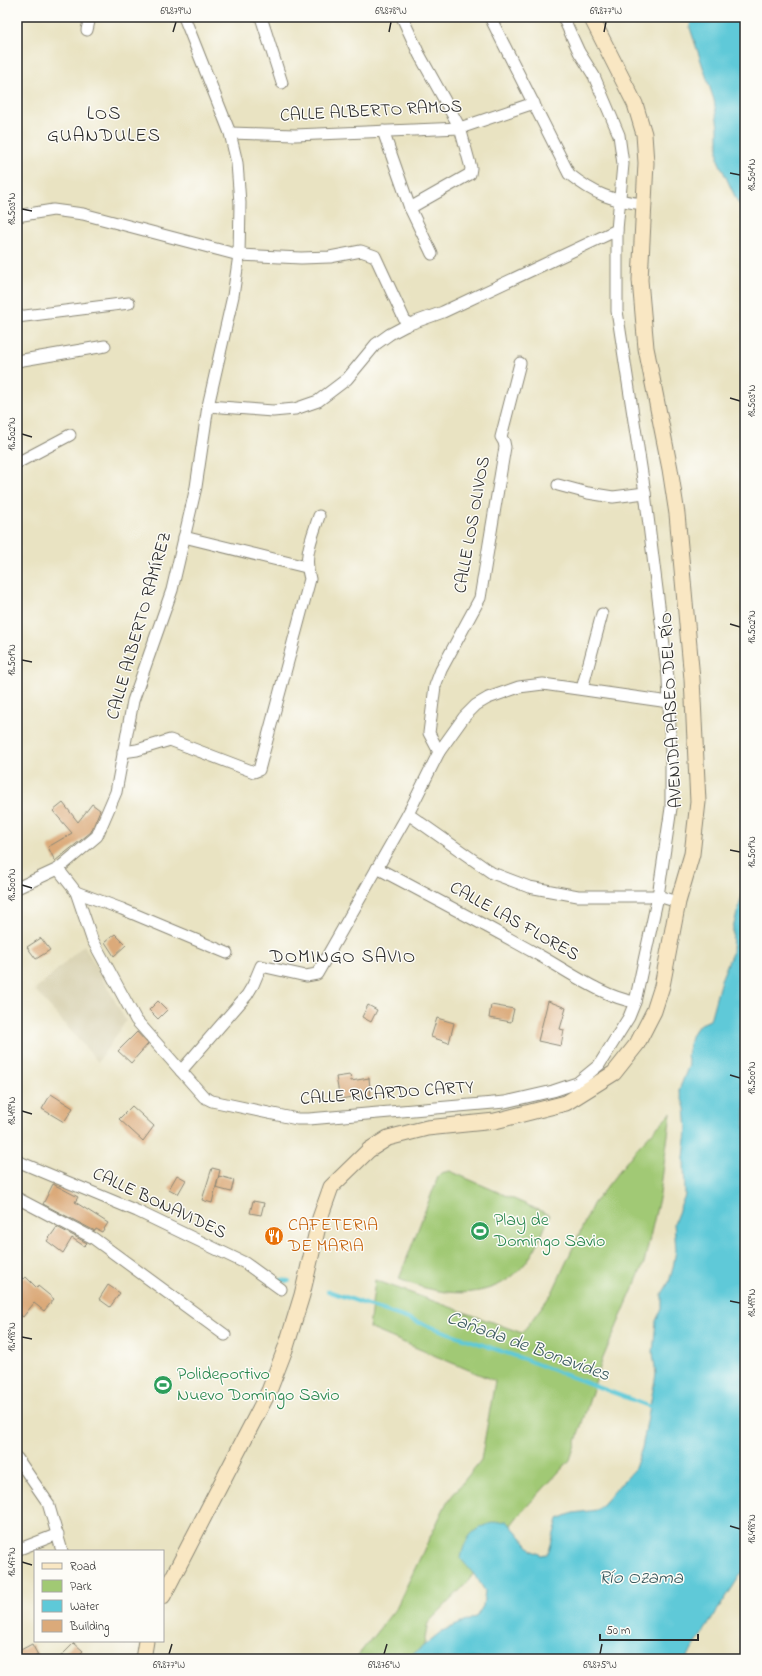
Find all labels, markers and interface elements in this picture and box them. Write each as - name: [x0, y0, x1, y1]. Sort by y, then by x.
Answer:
- text: 69.879°W: [161, 4, 192, 19]
- text: 69.878°W: [375, 4, 407, 19]
- text: 69.877°W: [590, 4, 622, 19]
- street label: CALLE ALBERTO RAMOS: [279, 94, 463, 130]
- district label: LOS GUANDULES: [47, 101, 161, 150]
- text: 18.504°N: [745, 158, 760, 191]
- text: 18.503°N: [5, 192, 20, 225]
- text: 18.503°N: [745, 384, 760, 417]
- text: 18.502°N: [5, 417, 20, 451]
- street label: CALLE LOS OLIVOS: [448, 454, 498, 596]
- street label: CALLE ALBERTO RAMÍREZ: [101, 529, 179, 723]
- text: 18.502°N: [745, 610, 760, 644]
- street label: AVENIDA PASEO DEL RÍO: [654, 611, 690, 809]
- text: 18.501°N: [5, 644, 20, 676]
- text: 18.501°N: [745, 836, 760, 868]
- text: 18.500°N: [5, 868, 20, 901]
- street label: CALLE LAS FLORES: [444, 875, 584, 969]
- district label: DOMINGO SAVIO: [269, 944, 416, 971]
- text: 18.500°N: [745, 1061, 760, 1094]
- street label: CALLE RICARDO CARTY: [299, 1075, 475, 1113]
- text: 18.499°N: [5, 1096, 20, 1125]
- street label: CALLE BONAVIDES: [88, 1162, 230, 1246]
- place label: Play de Domingo Savio: [493, 1208, 605, 1256]
- place label: CAFETERIA DE MARIA: [287, 1213, 378, 1260]
- sports icon: Play de Domingo Savio: [469, 1220, 491, 1242]
- restaurant icon: CAFETERIA DE MARIA: [263, 1225, 285, 1247]
- text: 18.499°N: [745, 1288, 760, 1317]
- water label: Cañada de Bonavides: [443, 1305, 614, 1389]
- text: 18.498°N: [5, 1322, 20, 1352]
- place label: Polideportivo Nuevo Domingo Savio: [177, 1362, 340, 1410]
- sports icon: Polideportivo Nuevo Domingo Savio: [152, 1374, 174, 1396]
- text: 18.498°N: [745, 1514, 760, 1544]
- text: 18.497°N: [5, 1547, 20, 1577]
- legend: [34, 1550, 164, 1642]
- text: Road: [70, 1558, 96, 1576]
- water label: Río Ozama: [599, 1565, 684, 1592]
- text: Park: [70, 1578, 92, 1596]
- text: Water: [70, 1598, 99, 1616]
- scale bar: [600, 1616, 698, 1642]
- text: Building: [69, 1618, 109, 1637]
- text: 50 m: [606, 1622, 630, 1640]
- text: 69.877°W: [153, 1658, 185, 1673]
- text: 69.876°W: [368, 1658, 400, 1673]
- text: 69.875°W: [583, 1658, 617, 1673]

